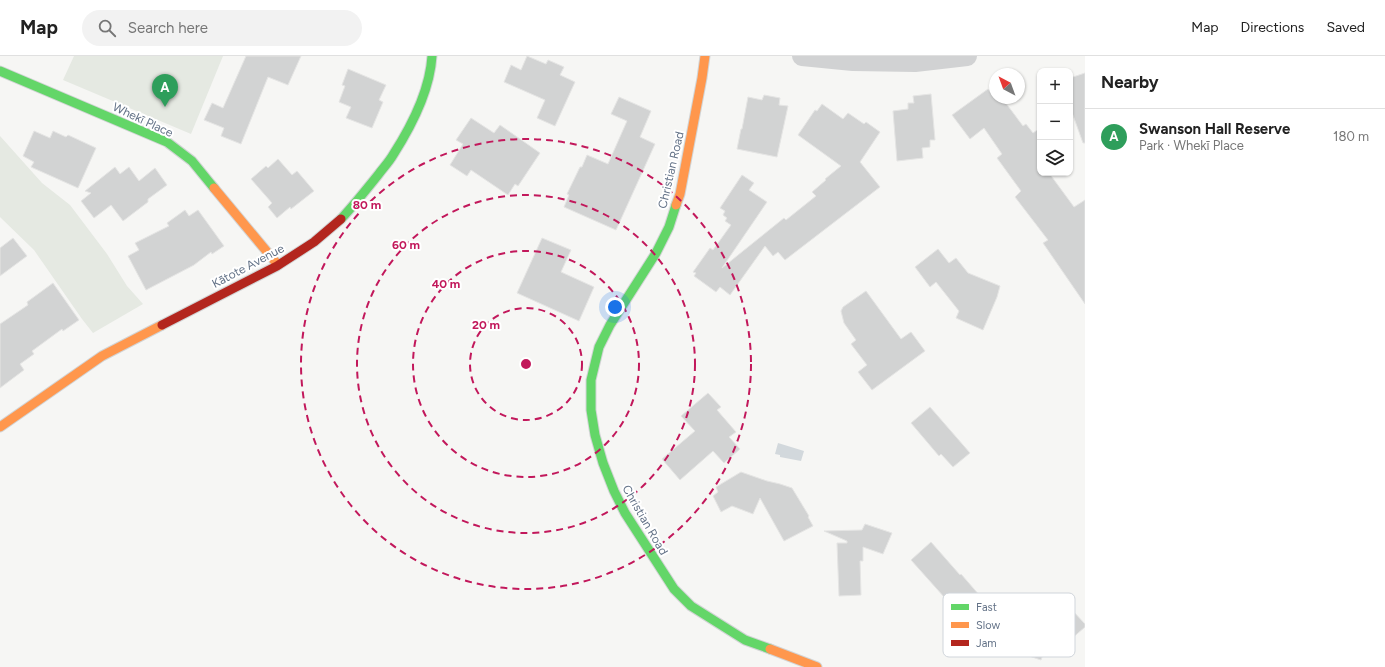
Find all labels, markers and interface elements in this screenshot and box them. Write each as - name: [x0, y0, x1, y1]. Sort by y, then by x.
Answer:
- search box: [82, 10, 362, 46]
- text: Map: [20, 16, 58, 39]
- icon: search: [96, 17, 118, 39]
- text: Search here: [128, 19, 208, 37]
- text: Map: [1191, 19, 1219, 36]
- text: Directions: [1241, 19, 1304, 36]
- text: Saved: [1326, 19, 1365, 36]
- north arrow: [989, 68, 1025, 104]
- map controls: [1037, 68, 1073, 176]
- button: +: [1037, 68, 1073, 104]
- text: Nearby: [1101, 72, 1159, 92]
- pin: A: [152, 74, 178, 107]
- street label: Whekī Place: [111, 100, 176, 140]
- button: −: [1037, 104, 1073, 140]
- text: Swanson Hall Reserve: [1139, 120, 1290, 138]
- text: A: [1109, 129, 1119, 144]
- text: 180 m: [1333, 129, 1369, 144]
- street label: Christian Road: [655, 130, 687, 210]
- text: Park · Whekī Place: [1139, 138, 1244, 153]
- button: layers: [1037, 140, 1073, 176]
- text: 80 m: [353, 198, 381, 212]
- text: 60 m: [392, 238, 420, 252]
- street label: Kātote Avenue: [210, 241, 287, 291]
- text: 40 m: [432, 277, 460, 291]
- your location: [605, 297, 625, 317]
- text: 20 m: [472, 318, 500, 332]
- centre of rings: [519, 357, 533, 371]
- street label: Christian Road: [619, 483, 671, 557]
- legend: [943, 593, 1075, 657]
- text: Fast: [976, 601, 997, 614]
- text: Slow: [976, 619, 1000, 632]
- text: Jam: [976, 637, 997, 650]

